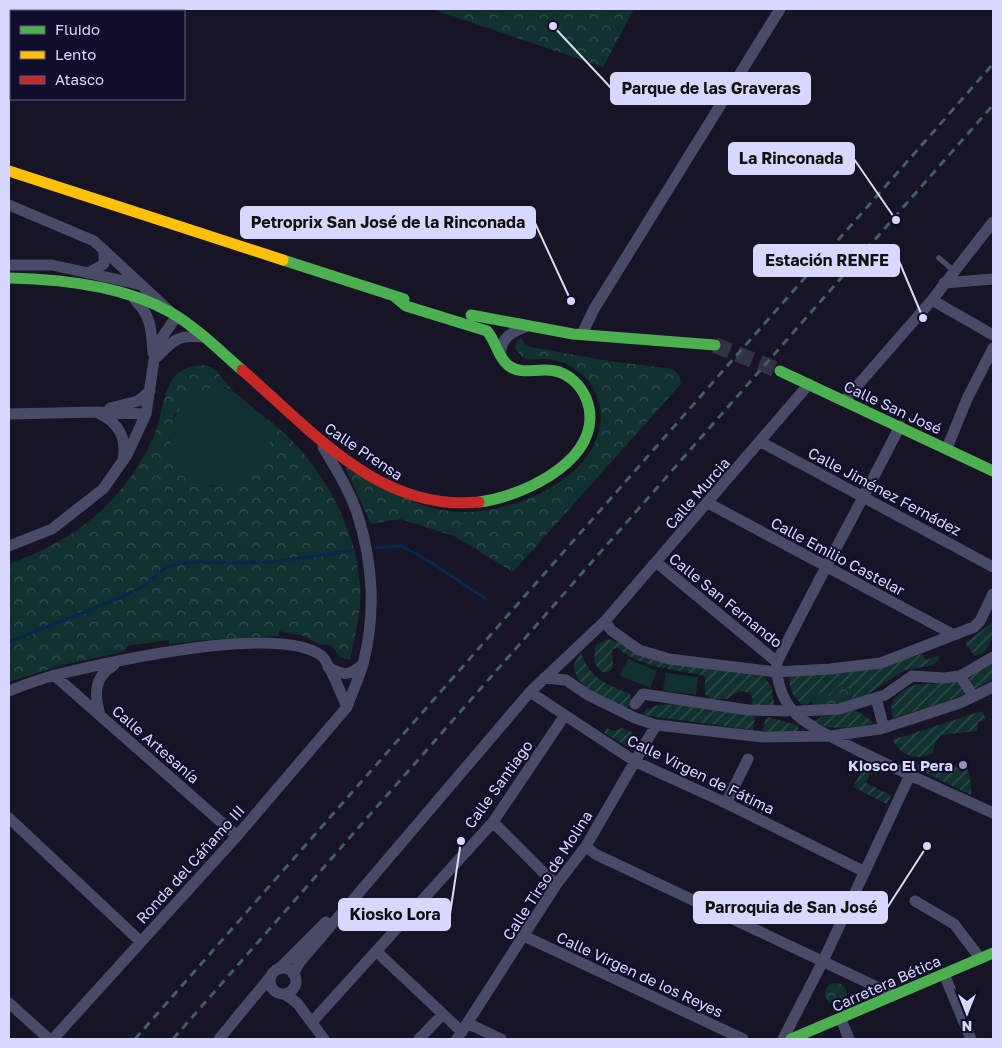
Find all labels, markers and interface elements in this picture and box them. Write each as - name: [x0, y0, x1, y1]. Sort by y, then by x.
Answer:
- legend: [10, 10, 185, 100]
- text: Fluido: [55, 20, 100, 38]
- text: Lento: [55, 45, 96, 63]
- text: Atasco: [55, 70, 104, 88]
- callout: Parque de las Graveras: [611, 73, 810, 104]
- text: Parque de las Graveras: [621, 78, 801, 98]
- callout: La Rinconada: [729, 143, 854, 174]
- text: La Rinconada: [739, 148, 843, 168]
- callout: Petroprix San José de la Rinconada: [241, 207, 535, 238]
- text: Petroprix San José de la Rinconada: [251, 212, 525, 232]
- callout: Estación RENFE: [754, 245, 899, 276]
- text: Estación RENFE: [765, 250, 889, 270]
- street label: Calle San José: [841, 377, 945, 438]
- street label: Calle Prensa: [321, 418, 407, 484]
- street label: Calle Jiménez Fernádez: [805, 443, 965, 539]
- street label: Calle Murcia: [661, 454, 733, 532]
- street label: Calle Emilio Castelar: [768, 513, 908, 599]
- street label: Calle San Fernando: [666, 549, 786, 651]
- street label: Calle Artesanía: [109, 701, 203, 787]
- street label: Calle Virgen de Fátima: [624, 730, 778, 818]
- street label: Calle Santiago: [460, 736, 536, 832]
- place label: Kiosco El Pera: [848, 756, 953, 774]
- marker: Kiosco El Pera: [957, 759, 969, 771]
- street label: Ronda del Cáñamo III: [132, 801, 248, 927]
- street label: Calle Tirso de Molina: [498, 807, 596, 943]
- callout: Parroquia de San José: [694, 892, 887, 923]
- text: Parroquia de San José: [705, 897, 877, 917]
- callout: Kiosko Lora: [339, 899, 450, 930]
- text: Kiosko Lora: [349, 904, 441, 924]
- street label: Calle Virgen de los Reyes: [554, 927, 726, 1021]
- street label: Carretera Bética: [829, 951, 943, 1015]
- north arrow: [942, 988, 992, 1038]
- text: N: [962, 1018, 972, 1035]

